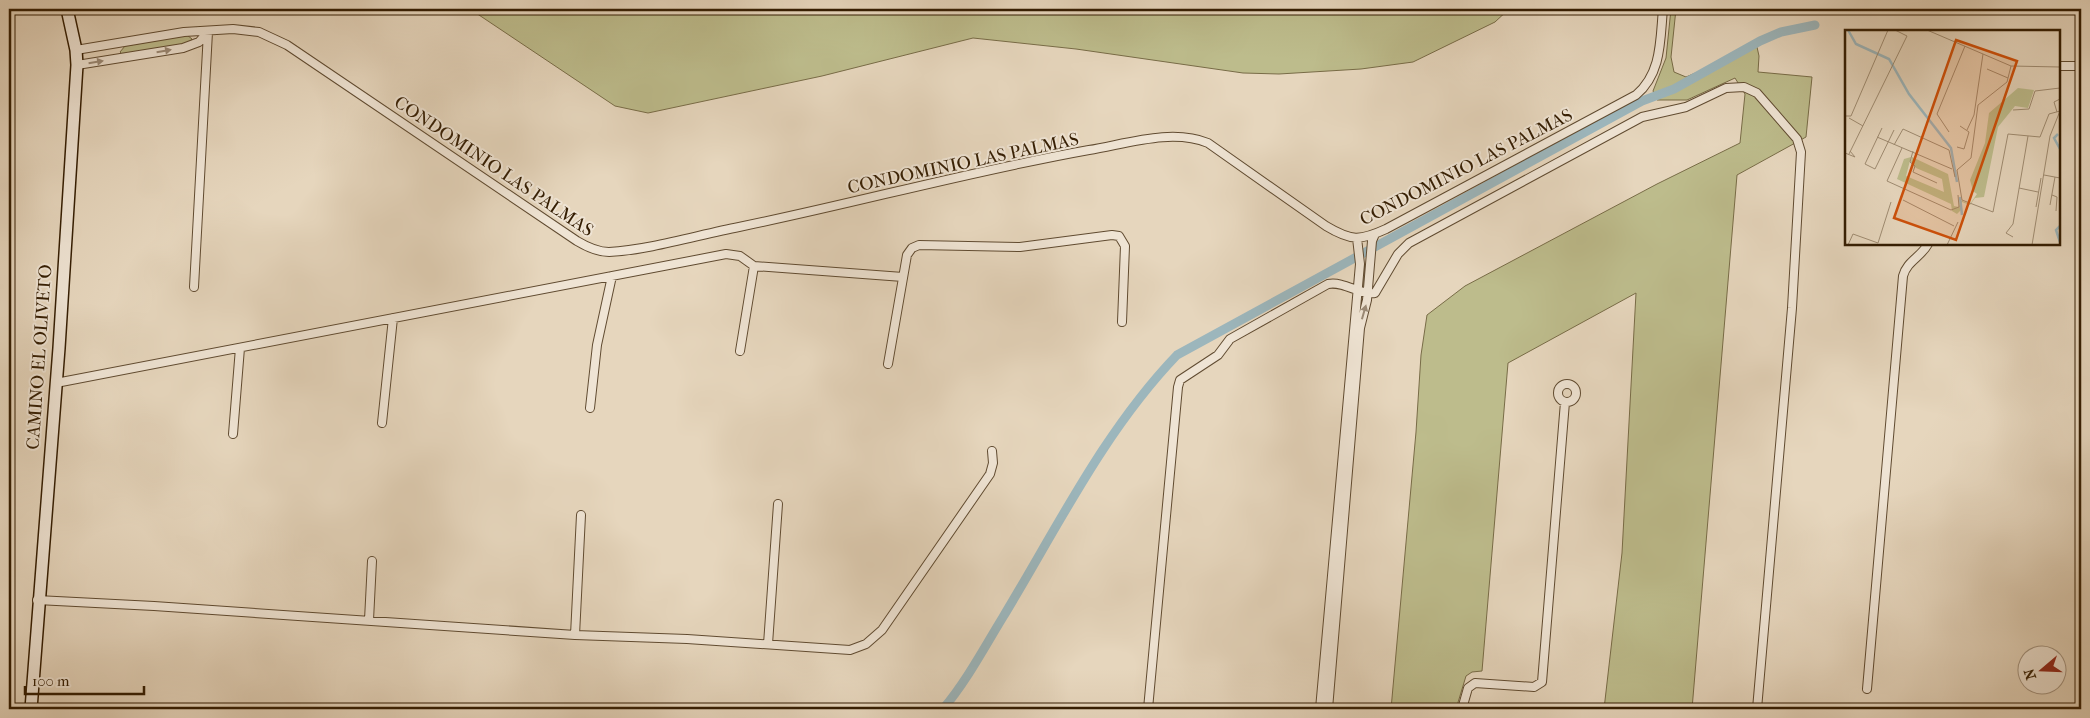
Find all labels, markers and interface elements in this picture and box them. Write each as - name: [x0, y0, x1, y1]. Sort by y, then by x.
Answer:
- inset map: [1845, 30, 2060, 245]
- one-way arrow: [156, 47, 172, 55]
- one-way arrow: [89, 58, 105, 66]
- street label: CONDOMINIO LAS PALMAS: [390, 92, 597, 241]
- street label: CONDOMINIO LAS PALMAS: [1356, 105, 1576, 230]
- street label: CONDOMINIO LAS PALMAS: [846, 129, 1081, 198]
- street label: CAMINO EL OLIVETO: [23, 264, 56, 450]
- one-way arrow: [1361, 305, 1369, 320]
- north arrow: [2018, 646, 2068, 696]
- scale bar: [25, 663, 144, 695]
- text: N: [2020, 666, 2040, 682]
- text: 100 m: [32, 672, 70, 690]

